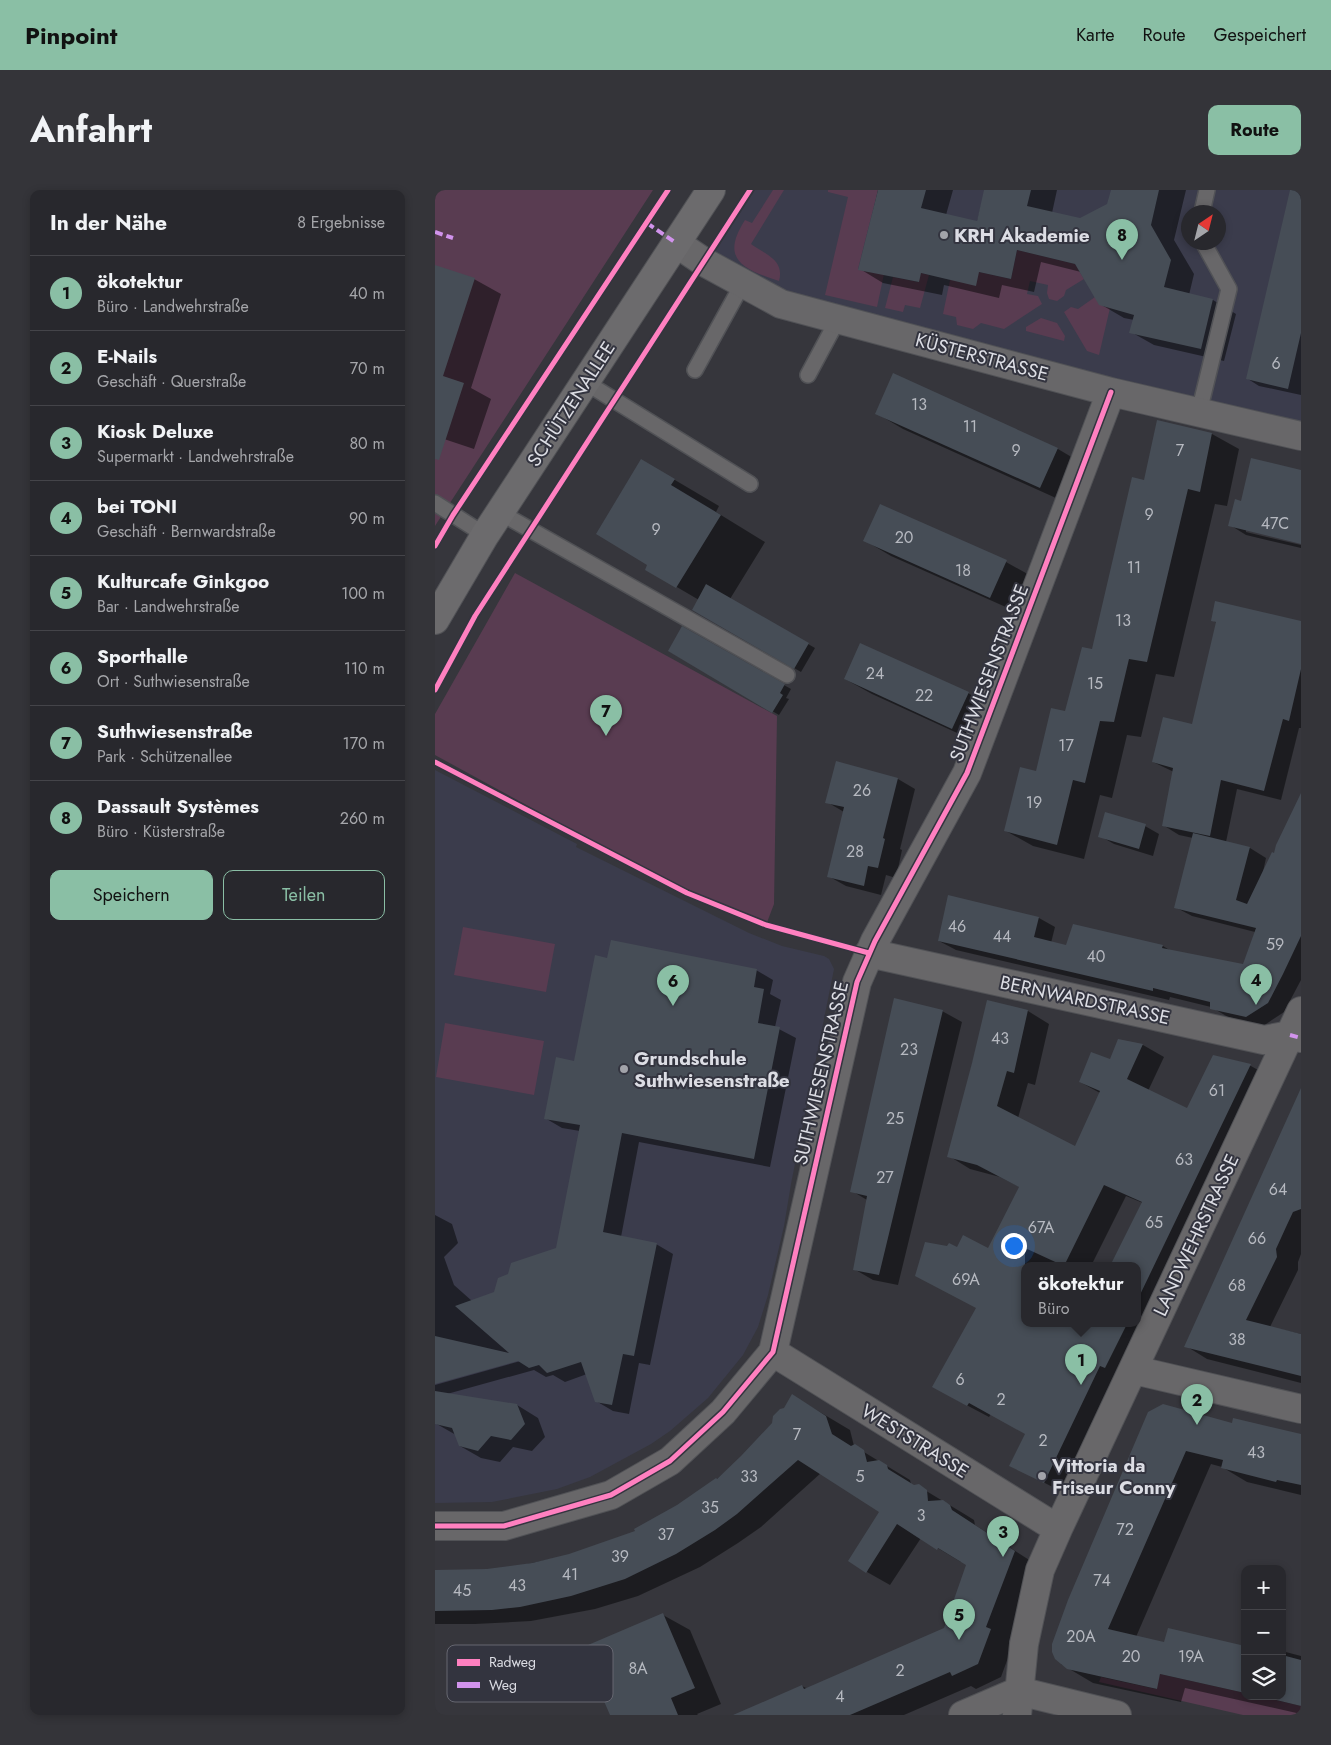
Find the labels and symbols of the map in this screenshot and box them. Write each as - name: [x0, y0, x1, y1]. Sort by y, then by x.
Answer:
- north arrow: [1181, 205, 1226, 250]
- pin: 8: [1106, 219, 1138, 260]
- place label: KRH Akademie: [954, 222, 1090, 249]
- marker: KRH Akademie: [938, 229, 950, 241]
- street label: KÜSTERSTRASSE: [912, 326, 1052, 388]
- street label: SCHÜTZENALLEE: [520, 336, 622, 472]
- house number: 6: [1271, 352, 1281, 375]
- house number: 13: [911, 393, 927, 416]
- house number: 11: [963, 415, 977, 438]
- house number: 9: [1011, 439, 1021, 462]
- house number: 7: [1176, 439, 1185, 462]
- house number: 9: [1144, 503, 1154, 526]
- house number: 47C: [1261, 512, 1289, 535]
- house number: 9: [651, 518, 661, 541]
- house number: 20: [895, 526, 913, 549]
- house number: 11: [1127, 556, 1141, 579]
- house number: 18: [955, 559, 971, 582]
- street label: SUTHWIESENSTRASSE: [943, 580, 1035, 766]
- house number: 13: [1115, 609, 1131, 632]
- house number: 24: [866, 662, 884, 685]
- house number: 15: [1087, 672, 1103, 695]
- house number: 22: [915, 684, 933, 707]
- pin: 7: [590, 695, 622, 736]
- house number: 17: [1058, 734, 1074, 757]
- house number: 26: [853, 779, 871, 802]
- house number: 19: [1026, 791, 1042, 814]
- house number: 28: [846, 840, 864, 863]
- house number: 46: [948, 915, 966, 938]
- house number: 44: [993, 925, 1011, 948]
- house number: 59: [1266, 933, 1284, 956]
- house number: 40: [1087, 945, 1105, 968]
- pin: 4: [1240, 964, 1272, 1005]
- pin: 6: [657, 965, 689, 1006]
- street label: BERNWARDSTRASSE: [998, 969, 1172, 1031]
- street label: SUTHWIESENSTRASSE: [787, 978, 855, 1168]
- house number: 43: [991, 1027, 1009, 1050]
- house number: 23: [900, 1038, 918, 1061]
- place label: Grundschule Suthwiesenstraße: [634, 1045, 790, 1094]
- marker: Grundschule Suthwiesenstraße: [618, 1063, 630, 1075]
- house number: 61: [1209, 1079, 1225, 1102]
- house number: 25: [886, 1107, 904, 1130]
- house number: 63: [1175, 1148, 1193, 1171]
- street label: LANDWEHRSTRASSE: [1147, 1150, 1245, 1320]
- house number: 27: [876, 1166, 894, 1189]
- house number: 64: [1269, 1178, 1287, 1201]
- house number: 65: [1145, 1211, 1163, 1234]
- house number: 67A: [1028, 1216, 1055, 1239]
- house number: 66: [1248, 1227, 1266, 1250]
- your location: [1001, 1233, 1027, 1259]
- house number: 69A: [952, 1268, 980, 1291]
- house number: 68: [1228, 1274, 1246, 1297]
- house number: 38: [1228, 1328, 1246, 1351]
- pin: 1: [1065, 1344, 1097, 1385]
- house number: 6: [955, 1368, 965, 1391]
- pin: 2: [1181, 1384, 1213, 1425]
- house number: 2: [996, 1388, 1006, 1411]
- street label: WESTSTRASSE: [856, 1397, 974, 1485]
- house number: 7: [793, 1423, 802, 1446]
- house number: 2: [1038, 1429, 1048, 1452]
- house number: 43: [1247, 1441, 1265, 1464]
- place label: Vittoria da Friseur Conny: [1051, 1452, 1176, 1501]
- house number: 33: [740, 1465, 758, 1488]
- house number: 5: [855, 1465, 865, 1488]
- marker: Vittoria da Friseur Conny: [1036, 1470, 1048, 1482]
- house number: 35: [701, 1496, 719, 1519]
- house number: 3: [917, 1504, 926, 1527]
- pin: 3: [987, 1516, 1019, 1557]
- house number: 72: [1116, 1518, 1134, 1541]
- house number: 37: [658, 1523, 675, 1546]
- house number: 39: [611, 1545, 629, 1568]
- house number: 41: [562, 1563, 578, 1586]
- house number: 74: [1093, 1569, 1111, 1592]
- house number: 43: [508, 1574, 526, 1597]
- house number: 45: [453, 1579, 471, 1602]
- pin: 5: [943, 1599, 975, 1640]
- house number: 20A: [1066, 1625, 1096, 1648]
- legend: [447, 1645, 613, 1702]
- house number: 20: [1122, 1645, 1140, 1668]
- house number: 19A: [1178, 1645, 1204, 1668]
- text: Radweg: [489, 1652, 536, 1672]
- house number: 8A: [628, 1657, 648, 1680]
- house number: 2: [895, 1659, 905, 1682]
- text: Weg: [489, 1675, 517, 1695]
- house number: 4: [835, 1685, 845, 1708]

